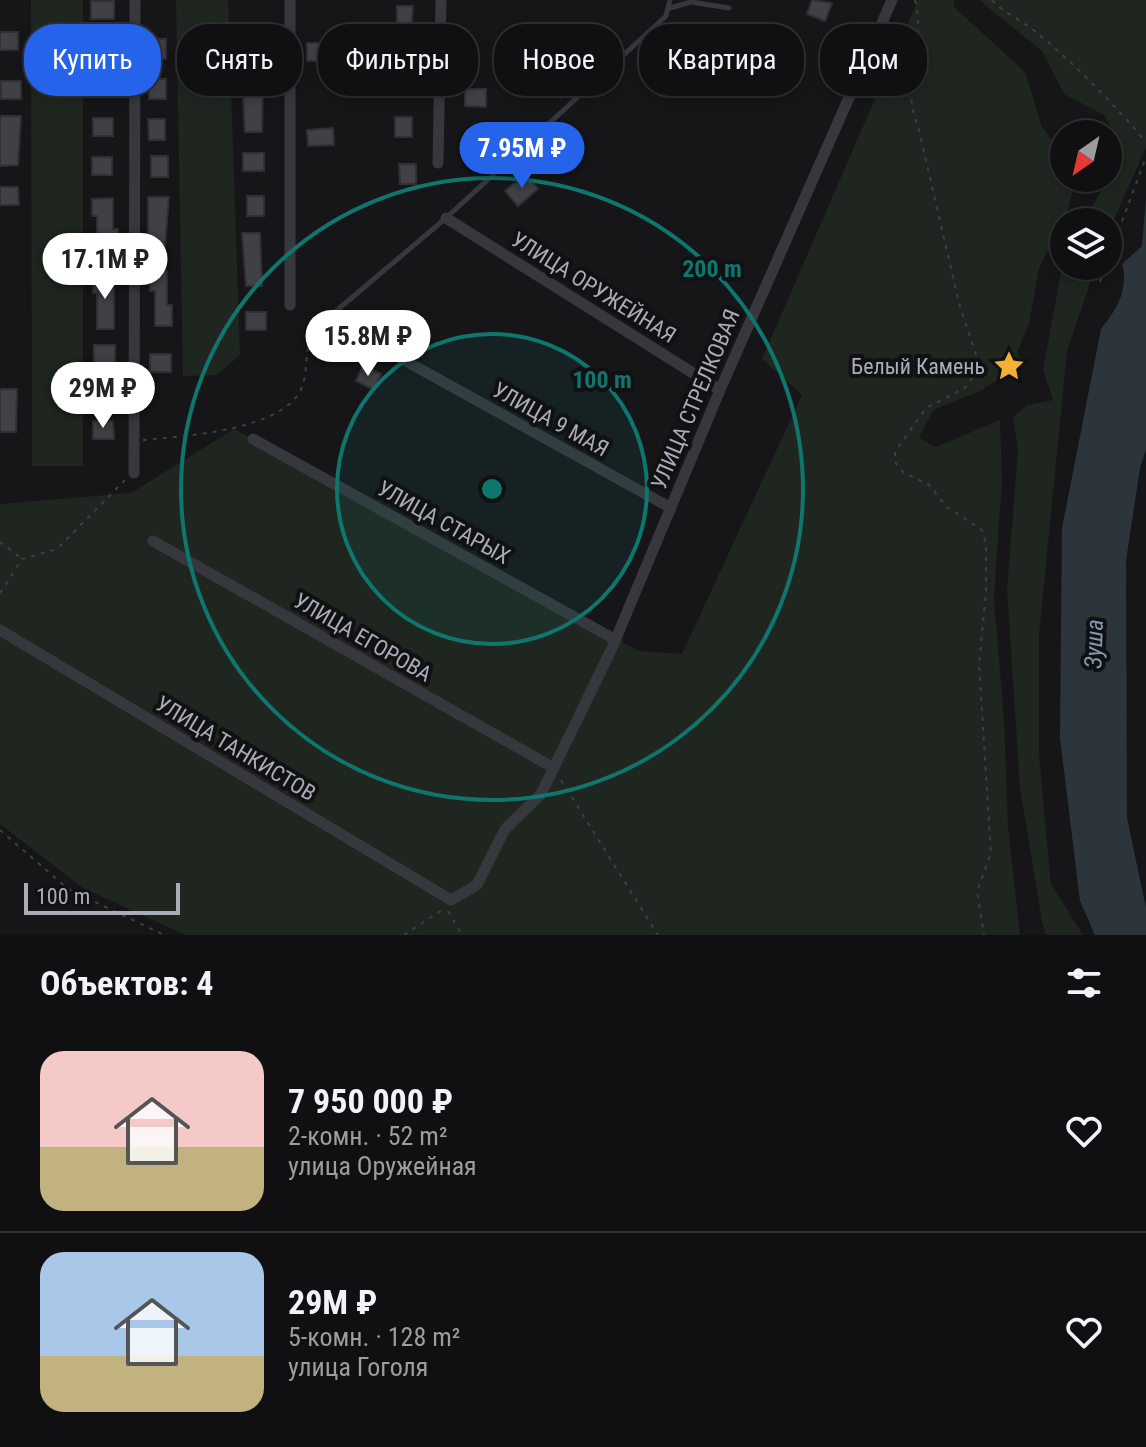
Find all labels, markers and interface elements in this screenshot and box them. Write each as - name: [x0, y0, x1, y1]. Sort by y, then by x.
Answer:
- chip: Купить: [24, 24, 161, 96]
- chip: Снять: [177, 24, 302, 96]
- chip: Фильтры: [318, 24, 478, 96]
- chip: Новое: [494, 24, 623, 96]
- chip: Квартира: [639, 24, 804, 96]
- chip: Дом: [820, 24, 927, 96]
- north arrow: [1050, 120, 1122, 192]
- map controls: [1050, 120, 1122, 280]
- pin: 7.95M ₽: [448, 122, 596, 190]
- text: 7.95M ₽: [478, 133, 566, 163]
- button: layers: [1050, 208, 1122, 280]
- street label: УЛИЦА ОРУЖЕЙНАЯ: [507, 227, 680, 348]
- pin: 17.1M ₽: [31, 233, 179, 301]
- text: 17.1M ₽: [61, 244, 149, 274]
- text: 200 m: [682, 255, 742, 283]
- street label: УЛИЦА СТРЕЛКОВАЯ: [646, 305, 745, 493]
- pin: 15.8M ₽: [294, 310, 442, 378]
- text: 15.8M ₽: [324, 321, 412, 351]
- place icon: Белый Камень: [992, 349, 1026, 383]
- place label: Белый Камень: [851, 354, 985, 379]
- pin: 29M ₽: [47, 362, 159, 430]
- text: 100 m: [572, 366, 632, 394]
- text: 29M ₽: [69, 373, 137, 403]
- street label: УЛИЦА 9 МАЯ: [489, 377, 613, 462]
- centre of rings: [478, 475, 506, 503]
- street label: УЛИЦА СТАРЫХ: [373, 476, 514, 569]
- street label: УЛИЦА ЕГОРОВА: [289, 588, 436, 687]
- water label: Зуша: [1079, 619, 1109, 669]
- street label: УЛИЦА ТАНКИСТОВ: [151, 691, 320, 806]
- scale bar: [24, 879, 180, 915]
- text: 100 m: [36, 884, 90, 909]
- icon: filters: [1062, 961, 1106, 1005]
- text: Объектов: 4: [40, 963, 214, 1003]
- text: 7 950 000 ₽: [288, 1081, 453, 1121]
- icon: home: [104, 1083, 200, 1179]
- icon: heart: [1062, 1109, 1106, 1153]
- text: 2-комн. · 52 m²: [288, 1121, 448, 1151]
- text: улица Оружейная: [288, 1151, 477, 1181]
- text: 29M ₽: [288, 1282, 377, 1322]
- icon: home: [104, 1284, 200, 1380]
- icon: heart: [1062, 1310, 1106, 1354]
- text: 5-комн. · 128 m²: [288, 1322, 460, 1352]
- text: улица Гоголя: [288, 1352, 428, 1382]

